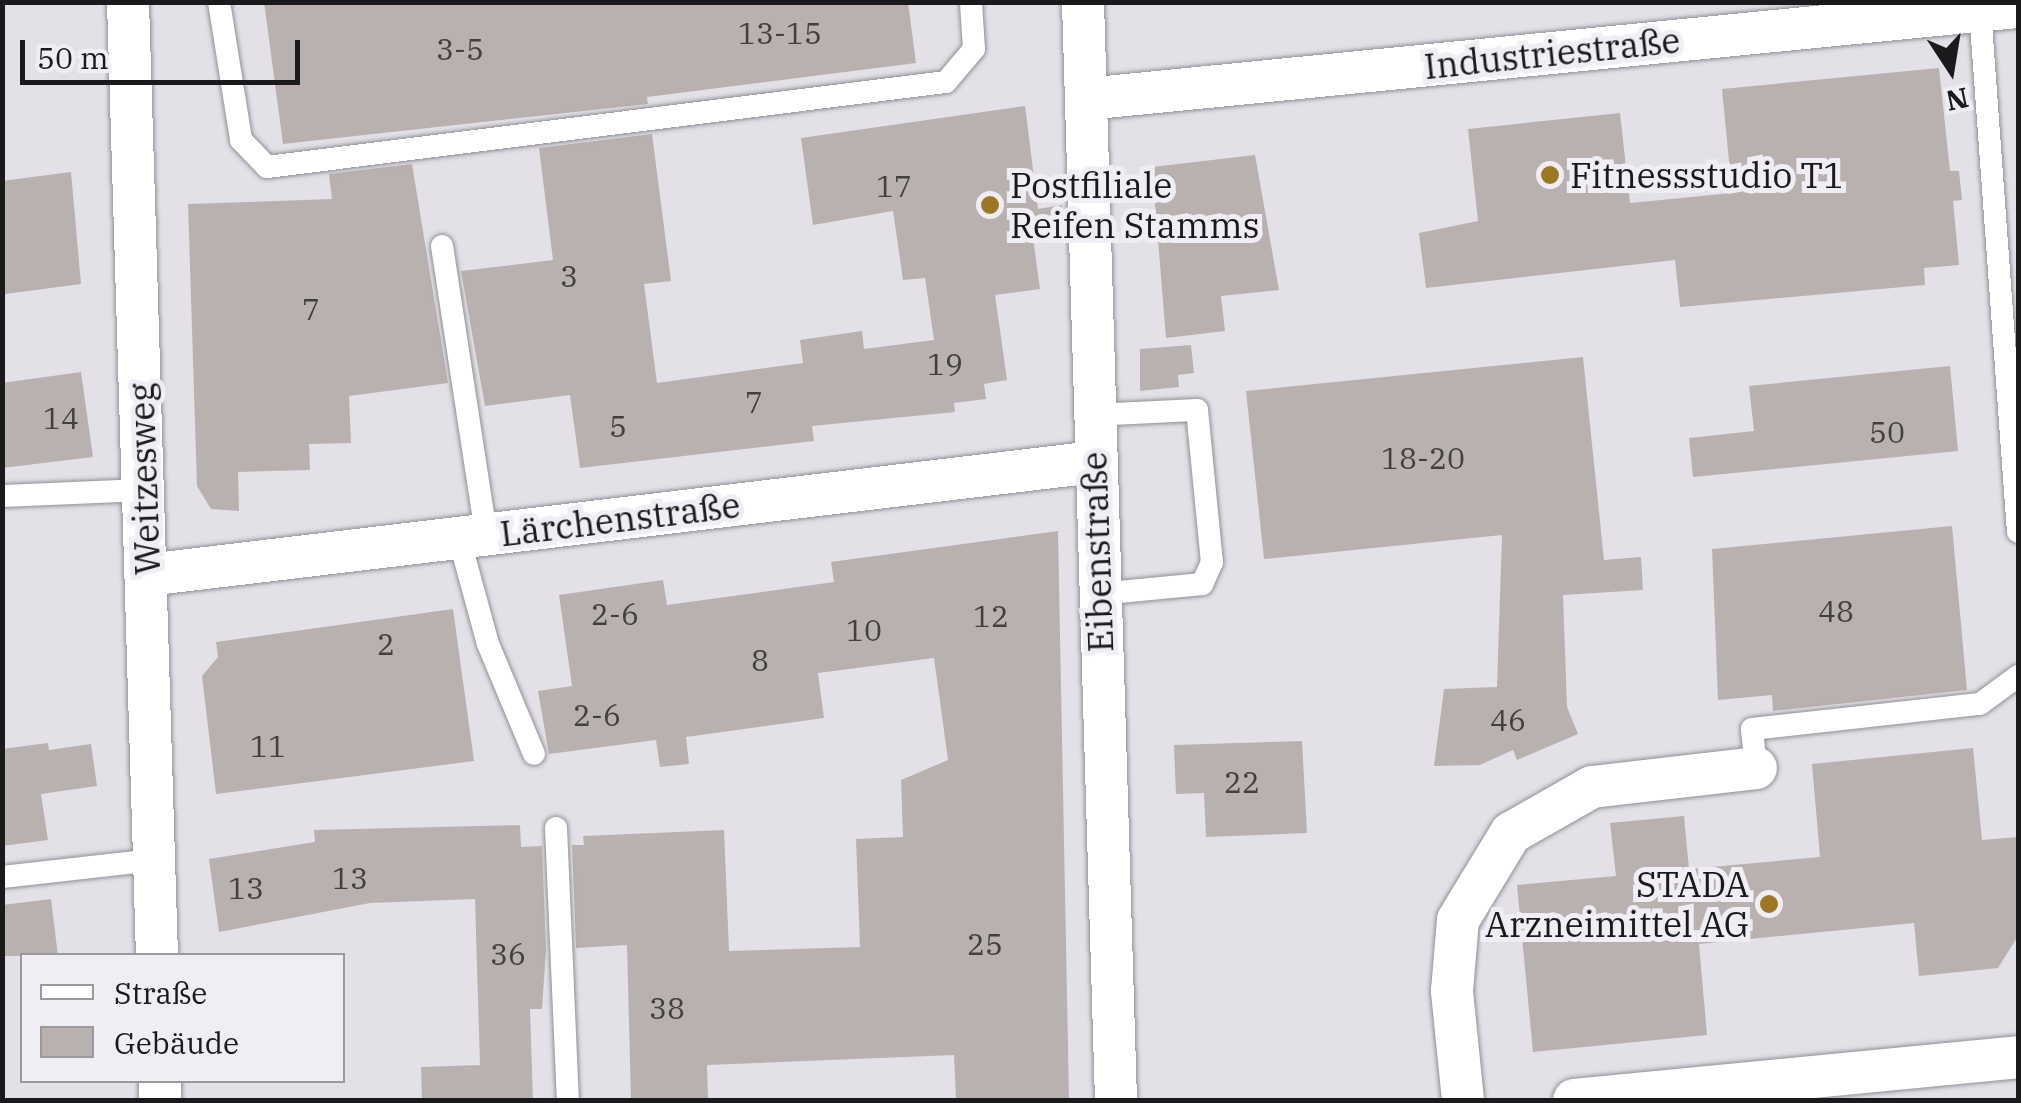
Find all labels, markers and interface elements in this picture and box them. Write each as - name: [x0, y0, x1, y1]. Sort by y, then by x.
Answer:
- house number: 13-15: [738, 15, 822, 51]
- street label: Industriestraße: [1422, 19, 1682, 87]
- scale bar: [25, 20, 305, 82]
- north arrow: [1901, 20, 2001, 120]
- house number: 3-5: [436, 31, 484, 67]
- text: 50 m: [37, 38, 109, 77]
- text: N: [1943, 79, 1972, 120]
- place label: Fitnessstudio T1: [1570, 154, 1844, 196]
- place label: Postfiliale Reifen Stamms: [1010, 164, 1260, 246]
- marker: Fitnessstudio T1: [1539, 164, 1561, 186]
- house number: 17: [876, 168, 912, 204]
- marker: Postfiliale Reifen Stamms: [979, 194, 1001, 216]
- house number: 3: [560, 258, 578, 294]
- house number: 7: [302, 291, 320, 327]
- house number: 19: [927, 346, 963, 382]
- street label: Weitzesweg: [120, 382, 168, 576]
- house number: 7: [745, 384, 763, 420]
- house number: 14: [43, 400, 79, 436]
- house number: 5: [609, 408, 627, 444]
- house number: 50: [1869, 414, 1905, 450]
- house number: 18-20: [1381, 440, 1465, 476]
- street label: Eibenstraße: [1073, 451, 1121, 653]
- street label: Lärchenstraße: [498, 483, 742, 555]
- house number: 48: [1818, 593, 1854, 629]
- house number: 2-6: [591, 596, 639, 632]
- house number: 12: [973, 598, 1009, 634]
- house number: 10: [846, 612, 882, 648]
- house number: 2: [377, 626, 395, 662]
- house number: 8: [751, 642, 769, 678]
- house number: 2-6: [573, 697, 621, 733]
- house number: 46: [1490, 702, 1526, 738]
- house number: 11: [250, 728, 286, 764]
- house number: 22: [1224, 764, 1260, 800]
- house number: 13: [332, 860, 368, 896]
- place label: STADA Arzneimittel AG: [1485, 863, 1749, 945]
- house number: 13: [228, 870, 264, 906]
- marker: STADA Arzneimittel AG: [1758, 893, 1780, 915]
- house number: 25: [967, 926, 1003, 962]
- house number: 36: [490, 936, 526, 972]
- legend: [20, 953, 345, 1083]
- text: Straße: [114, 973, 207, 1012]
- house number: 38: [649, 990, 685, 1026]
- text: Gebäude: [114, 1023, 239, 1062]

